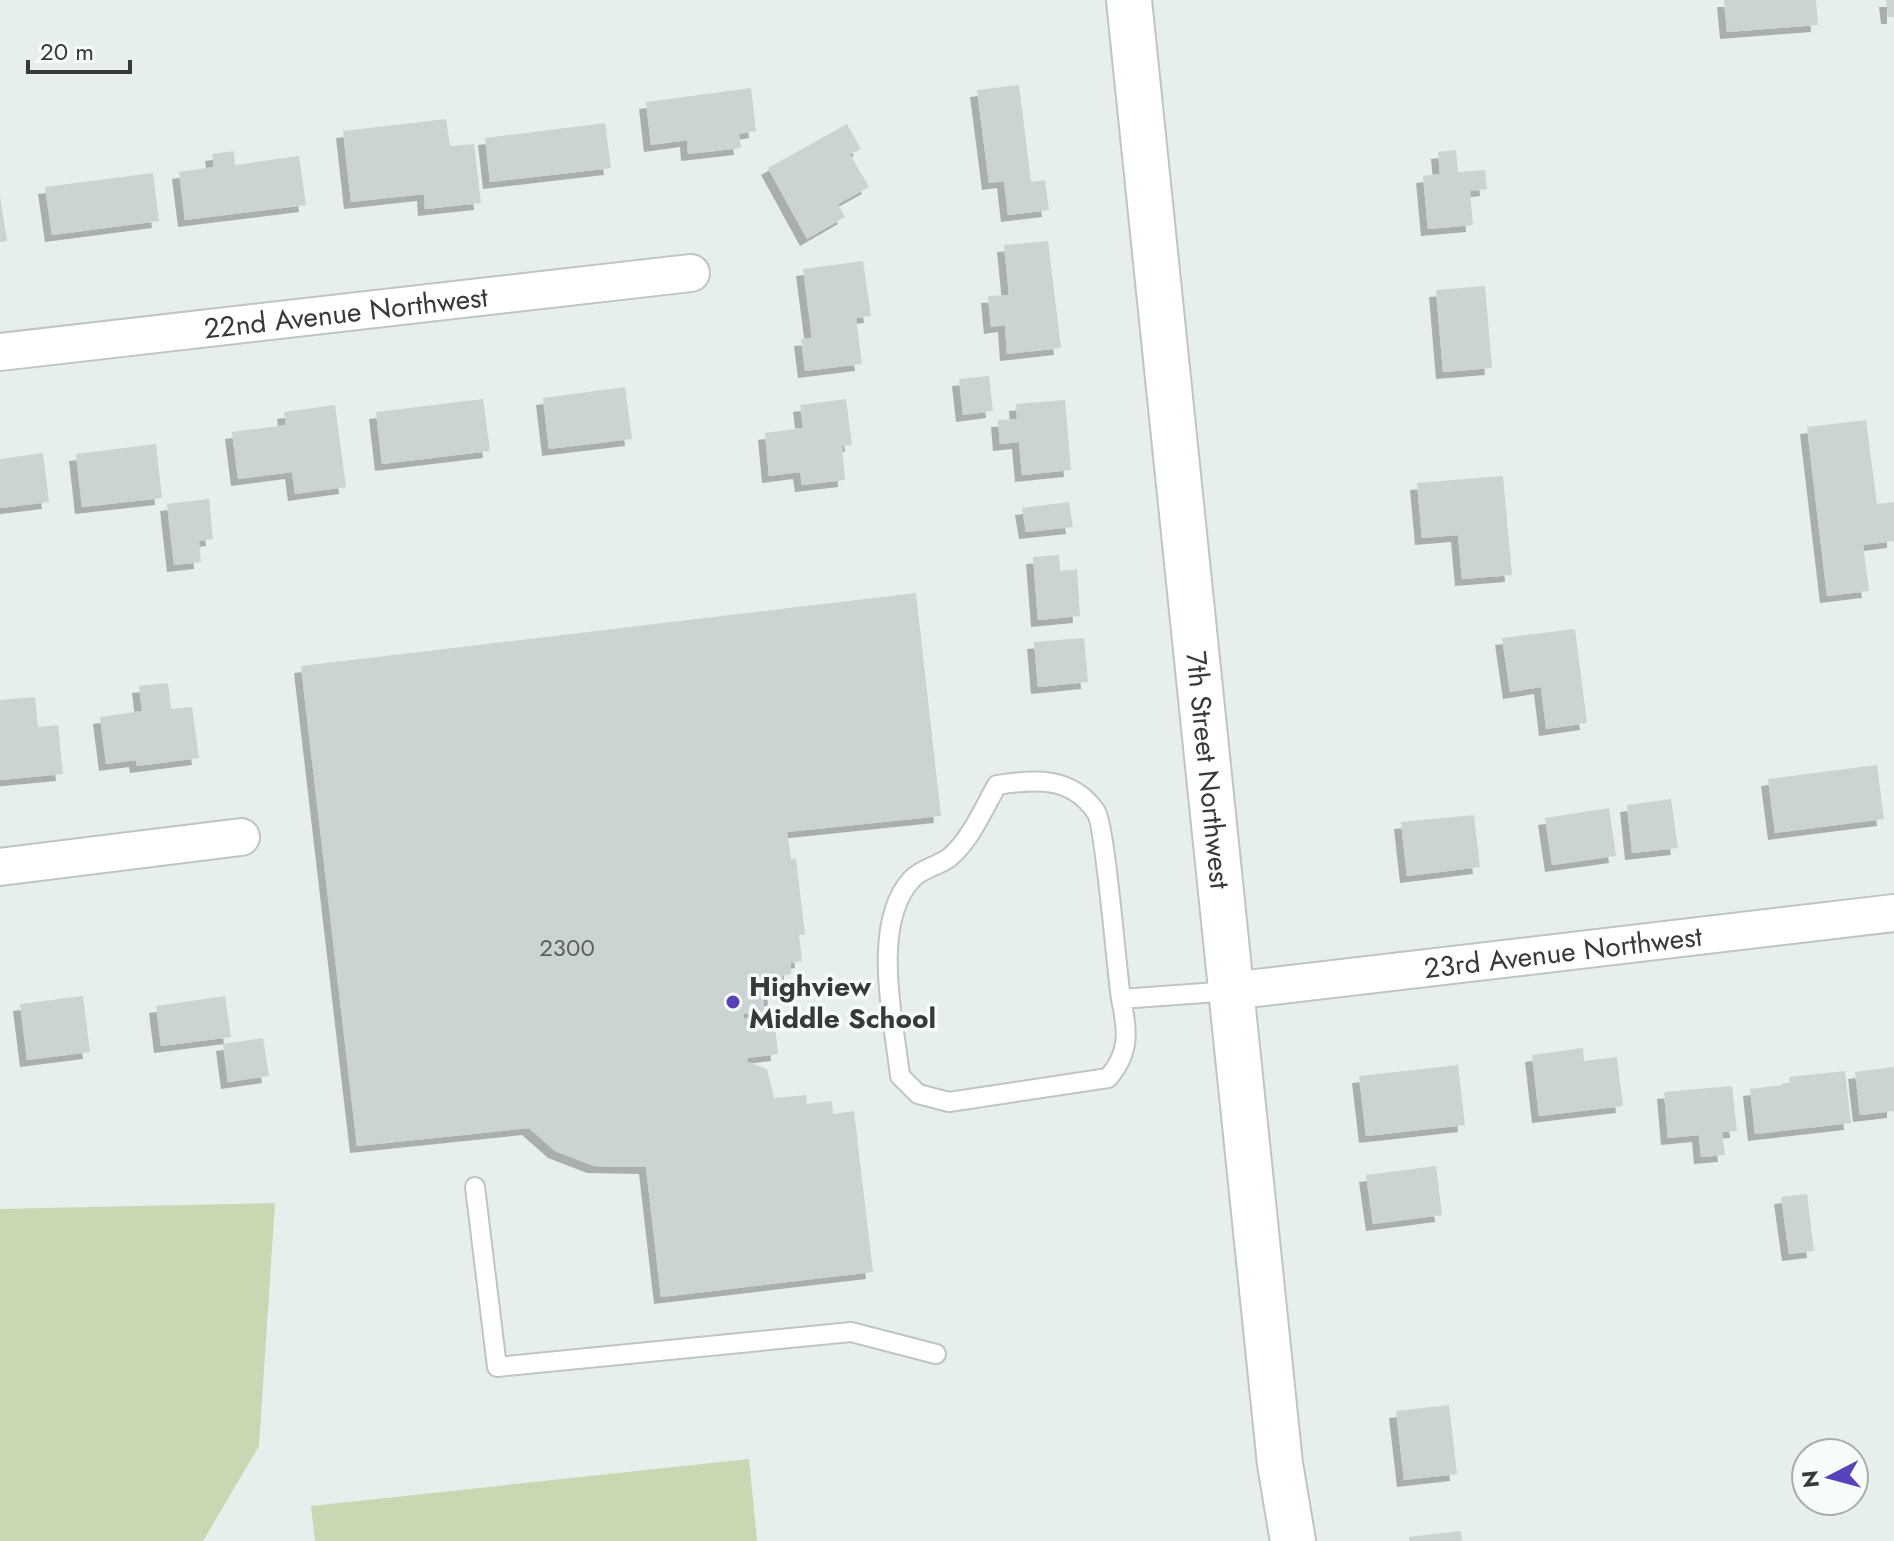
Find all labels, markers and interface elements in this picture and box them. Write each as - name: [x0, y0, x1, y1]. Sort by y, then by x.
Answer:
- scale bar: [28, 24, 130, 74]
- text: 20 m: [40, 34, 94, 69]
- street label: 22nd Avenue Northwest: [202, 276, 490, 350]
- street label: 7th Street Northwest: [1175, 649, 1241, 891]
- street label: 23rd Avenue Northwest: [1421, 916, 1704, 989]
- house number: 2300: [539, 930, 595, 965]
- place label: Highview Middle School: [749, 966, 936, 1039]
- marker: Highview Middle School: [724, 993, 742, 1011]
- north arrow: [1790, 1437, 1870, 1517]
- text: N: [1793, 1469, 1827, 1489]

